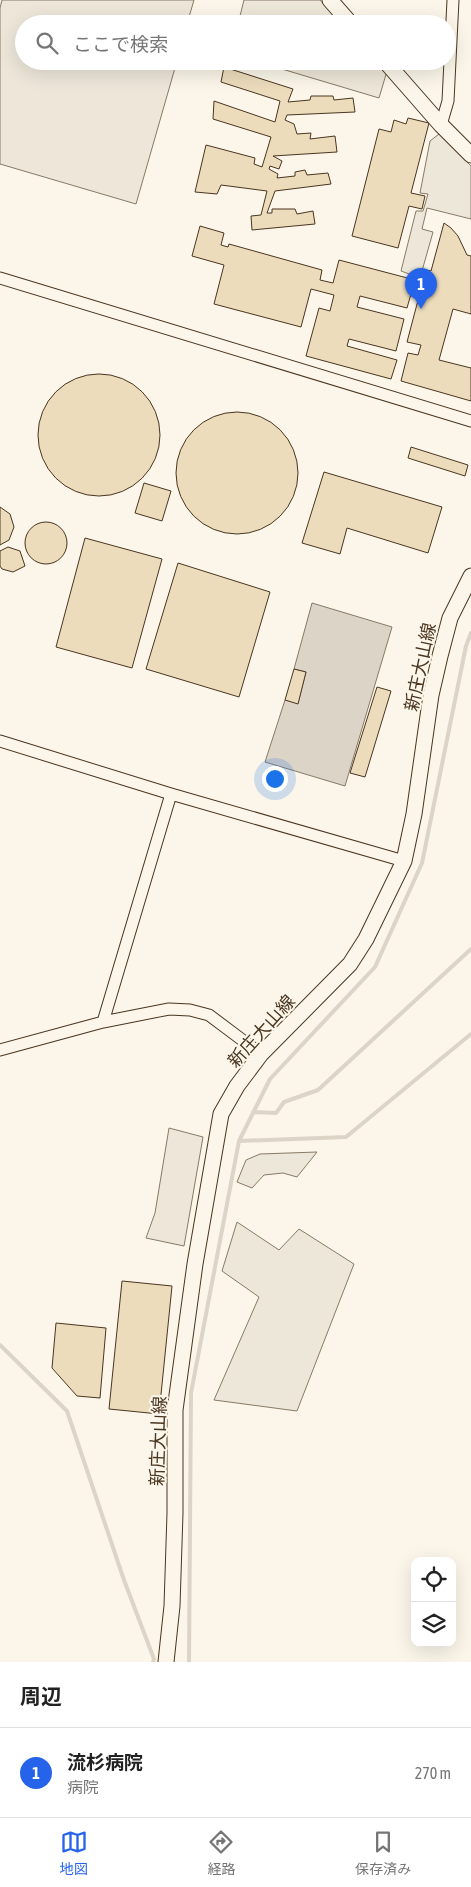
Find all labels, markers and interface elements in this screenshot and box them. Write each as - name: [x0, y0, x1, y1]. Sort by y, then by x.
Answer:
- search box: [15, 15, 456, 70]
- icon: search: [33, 29, 61, 57]
- text: ここで検索: [73, 33, 168, 55]
- pin: 1: [405, 268, 437, 309]
- street label: 新庄大山線: [400, 621, 440, 713]
- your location: [262, 766, 288, 792]
- street label: 新庄大山線: [223, 991, 299, 1071]
- street label: 新庄大山線: [146, 1396, 170, 1486]
- map controls: [411, 1557, 456, 1647]
- button: locate: [411, 1557, 456, 1602]
- button: layers: [411, 1602, 456, 1647]
- text: 周辺: [20, 1684, 62, 1708]
- text: 流杉病院: [67, 1751, 143, 1773]
- text: 1: [32, 1764, 40, 1782]
- text: 270 m: [415, 1764, 451, 1782]
- text: 病院: [67, 1778, 99, 1796]
- tab: 地図: [60, 1828, 88, 1878]
- tab: 経路: [207, 1828, 235, 1878]
- tab: 保存済み: [355, 1828, 411, 1878]

